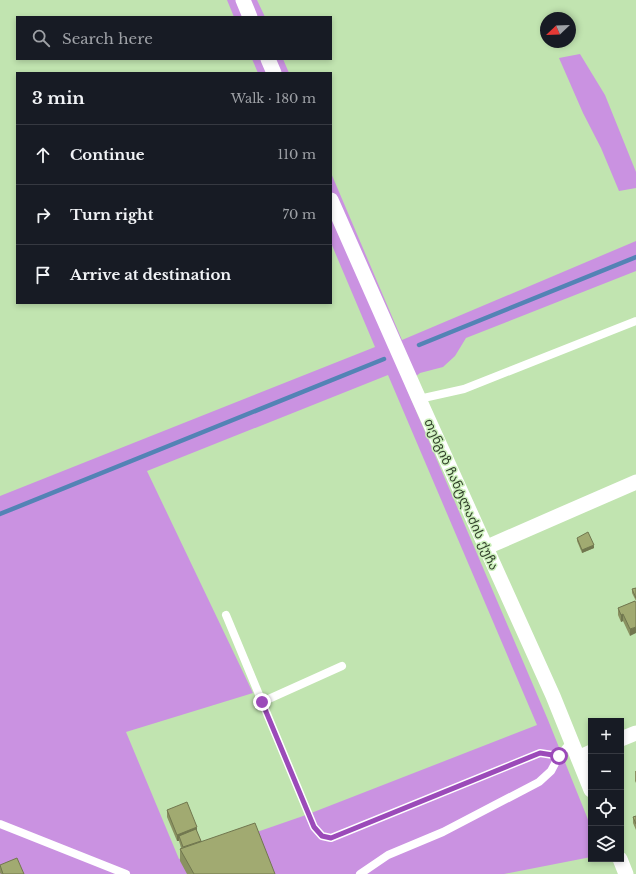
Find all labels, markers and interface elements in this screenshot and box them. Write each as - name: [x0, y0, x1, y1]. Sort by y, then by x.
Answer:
- north arrow: [540, 12, 576, 48]
- search box: [16, 16, 332, 60]
- icon: search: [30, 27, 52, 49]
- text: Search here: [62, 29, 153, 48]
- text: 3 min: [32, 88, 85, 109]
- text: Walk · 180 m: [231, 90, 316, 107]
- icon: ahead: [32, 144, 54, 166]
- text: Continue: [70, 145, 145, 164]
- text: 110 m: [277, 146, 316, 163]
- icon: right: [32, 204, 54, 226]
- text: Turn right: [70, 205, 153, 224]
- text: 70 m: [283, 206, 316, 223]
- icon: arrive: [32, 264, 54, 286]
- text: Arrive at destination: [70, 265, 231, 284]
- street label: თენგიზ ჩანტლაძის ქუჩა: [420, 416, 503, 573]
- route end: [253, 693, 271, 711]
- map controls: [588, 718, 624, 862]
- button: +: [588, 718, 624, 754]
- route start: [550, 747, 568, 765]
- button: −: [588, 754, 624, 790]
- button: locate: [588, 790, 624, 826]
- button: layers: [588, 826, 624, 862]

